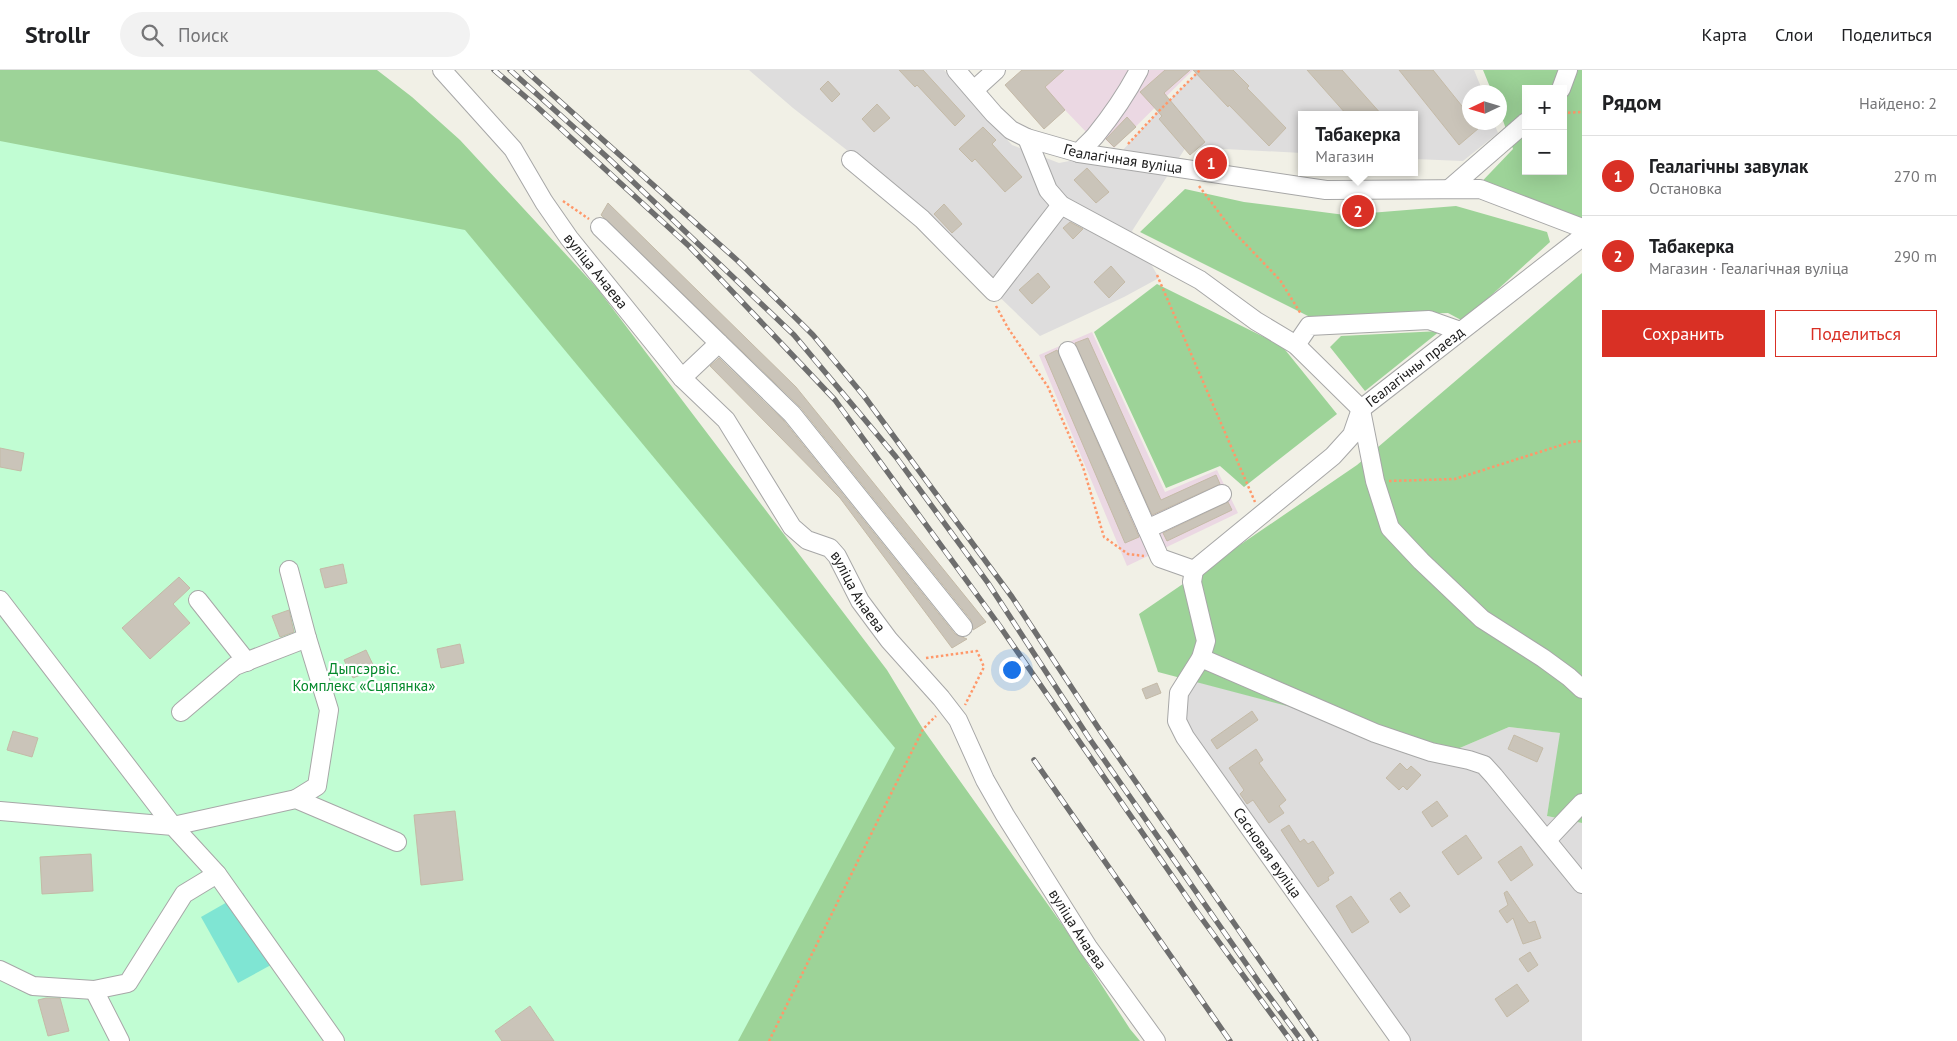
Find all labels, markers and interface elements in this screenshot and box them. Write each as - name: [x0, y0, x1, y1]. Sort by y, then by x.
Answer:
- search box: [120, 12, 470, 57]
- text: Strollr: [25, 19, 90, 50]
- icon: search: [138, 21, 166, 49]
- text: Поиск: [178, 23, 229, 47]
- text: Карта: [1702, 23, 1747, 46]
- text: Слои: [1775, 23, 1813, 46]
- text: Поделиться: [1841, 23, 1932, 46]
- north arrow: [1462, 85, 1507, 130]
- map controls: [1522, 85, 1567, 175]
- button: +: [1522, 85, 1567, 130]
- text: Рядом: [1602, 89, 1661, 116]
- text: Найдено: 2: [1859, 93, 1937, 113]
- popup: [1298, 111, 1418, 176]
- text: Табакерка: [1315, 122, 1401, 146]
- button: −: [1522, 130, 1567, 175]
- street label: Геалагічная вуліца: [1061, 139, 1184, 177]
- pin: 1: [1195, 144, 1227, 182]
- text: Магазин: [1315, 146, 1374, 166]
- text: Геалагічны завулак: [1649, 154, 1808, 178]
- text: 1: [1613, 166, 1623, 186]
- text: 270 m: [1894, 166, 1937, 186]
- text: Остановка: [1649, 178, 1722, 198]
- pin: 2: [1342, 192, 1374, 230]
- street label: вуліца Анаева: [560, 229, 632, 313]
- text: Табакерка: [1649, 234, 1734, 258]
- text: 2: [1613, 246, 1623, 266]
- text: 290 m: [1894, 246, 1937, 266]
- text: Магазин · Геалагічная вуліца: [1649, 258, 1849, 278]
- button: Сохранить: [1602, 310, 1765, 357]
- button: Поделиться: [1775, 310, 1937, 357]
- street label: Геалагічны праезд: [1361, 322, 1468, 411]
- street label: вуліца Анаева: [827, 546, 890, 636]
- your location: [999, 657, 1025, 683]
- park label: Дыпсэрвіс. Комплекс «Сцяпянка»: [293, 659, 435, 695]
- street label: Сасновая вуліца: [1229, 804, 1306, 902]
- street label: вуліца Анаева: [1045, 885, 1111, 973]

